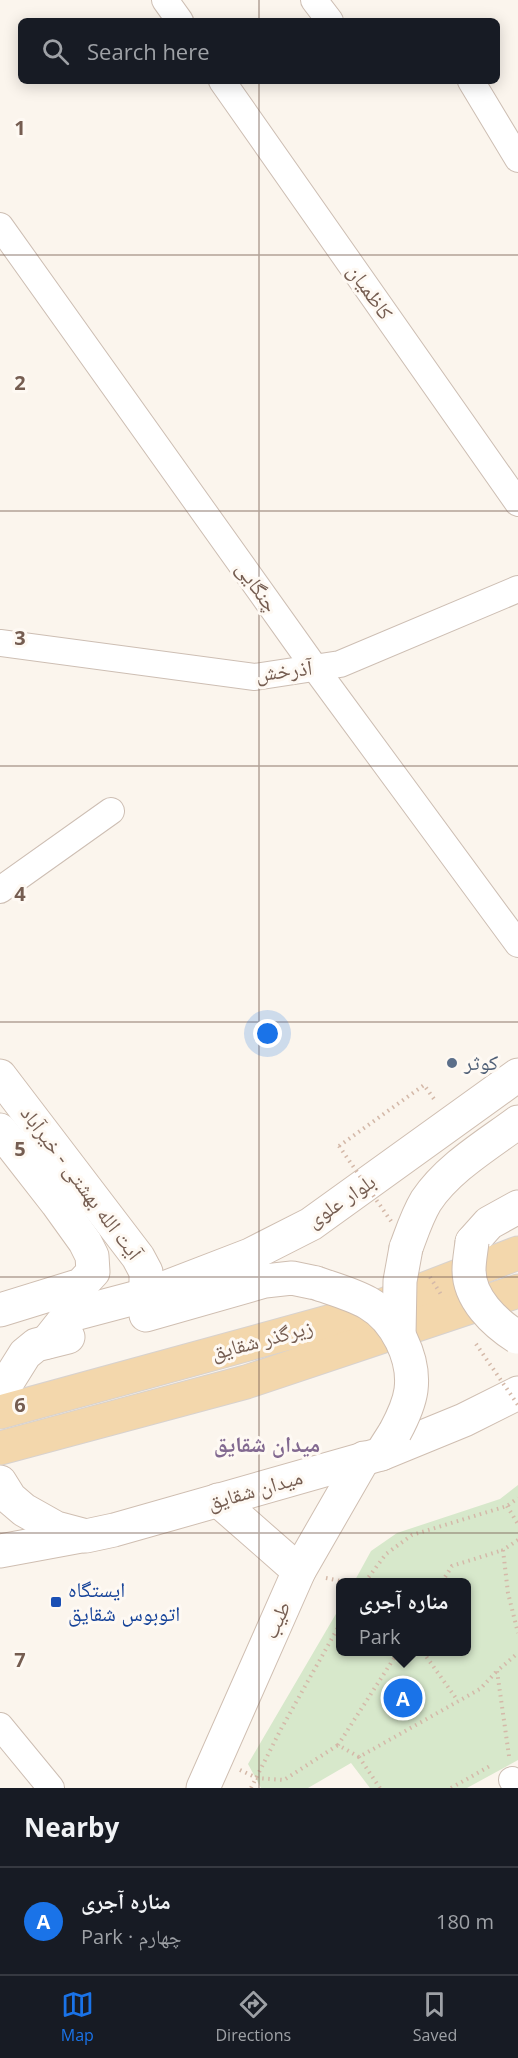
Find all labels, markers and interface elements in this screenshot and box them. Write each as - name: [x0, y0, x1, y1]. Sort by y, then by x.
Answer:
- search box: [18, 18, 500, 84]
- icon: search: [39, 35, 72, 68]
- text: Search here: [87, 36, 210, 66]
- text: 1: [14, 114, 26, 141]
- street label: کاظمیان: [342, 258, 400, 325]
- text: 2: [14, 369, 26, 396]
- street label: چنگایی: [230, 555, 285, 617]
- text: 3: [14, 624, 26, 651]
- street label: آذرخش: [254, 653, 314, 687]
- text: 4: [14, 880, 26, 907]
- your location: [253, 1019, 282, 1048]
- place label: کوثر: [463, 1048, 499, 1076]
- marker: کوثر: [445, 1056, 459, 1070]
- street label: آیت الله بهشتی - خیرآباد: [15, 1100, 149, 1266]
- text: 5: [14, 1135, 26, 1162]
- street label: بلوار علوی: [300, 1167, 381, 1234]
- street label: زیرگذر شقایق: [208, 1312, 316, 1366]
- text: 6: [14, 1391, 26, 1418]
- district label: میدان شقایق: [214, 1428, 320, 1458]
- street label: میدان شقایق: [204, 1462, 306, 1516]
- place label: ایستگاه اتوبوس شقایق: [68, 1575, 180, 1627]
- popup: [336, 1578, 471, 1656]
- text: مناره آجری: [359, 1585, 448, 1615]
- marker: ایستگاه اتوبوس شقایق: [49, 1595, 63, 1609]
- street label: طیب: [255, 1596, 297, 1643]
- text: Park: [359, 1623, 400, 1650]
- text: 7: [14, 1646, 26, 1673]
- pin: A: [384, 1676, 422, 1720]
- text: Nearby: [24, 1809, 119, 1845]
- text: مناره آجری: [81, 1885, 171, 1915]
- text: A: [37, 1908, 50, 1935]
- text: 180 m: [436, 1908, 494, 1935]
- text: Park · چهارم: [81, 1923, 181, 1950]
- tab: Map: [61, 1988, 94, 2046]
- tab: Directions: [215, 1988, 291, 2046]
- tab: Saved: [413, 1988, 457, 2046]

